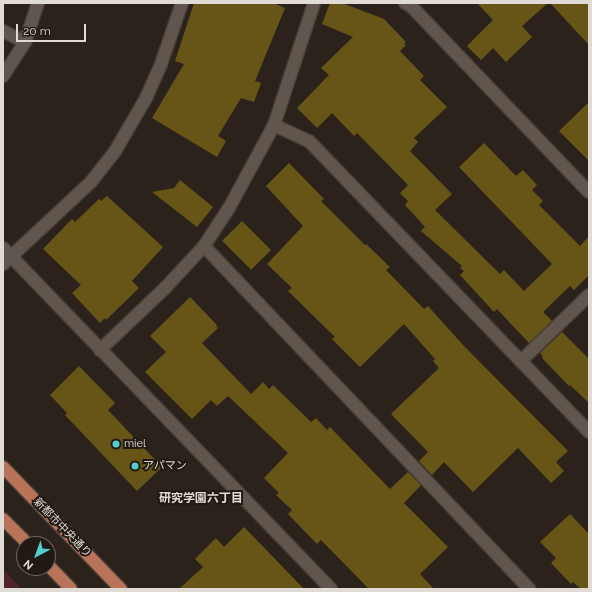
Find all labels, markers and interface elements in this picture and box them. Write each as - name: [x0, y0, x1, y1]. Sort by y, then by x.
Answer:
- scale bar: [18, 16, 88, 42]
- text: 20 m: [23, 24, 51, 38]
- place label: miel: [124, 437, 146, 451]
- marker: miel: [111, 439, 121, 449]
- place label: アパマン: [143, 459, 187, 473]
- marker: アパマン: [130, 461, 140, 471]
- district label: 研究学園六丁目: [159, 492, 243, 506]
- street label: 新都市中央通り: [31, 496, 93, 560]
- north arrow: [16, 536, 56, 576]
- text: N: [21, 557, 36, 572]

